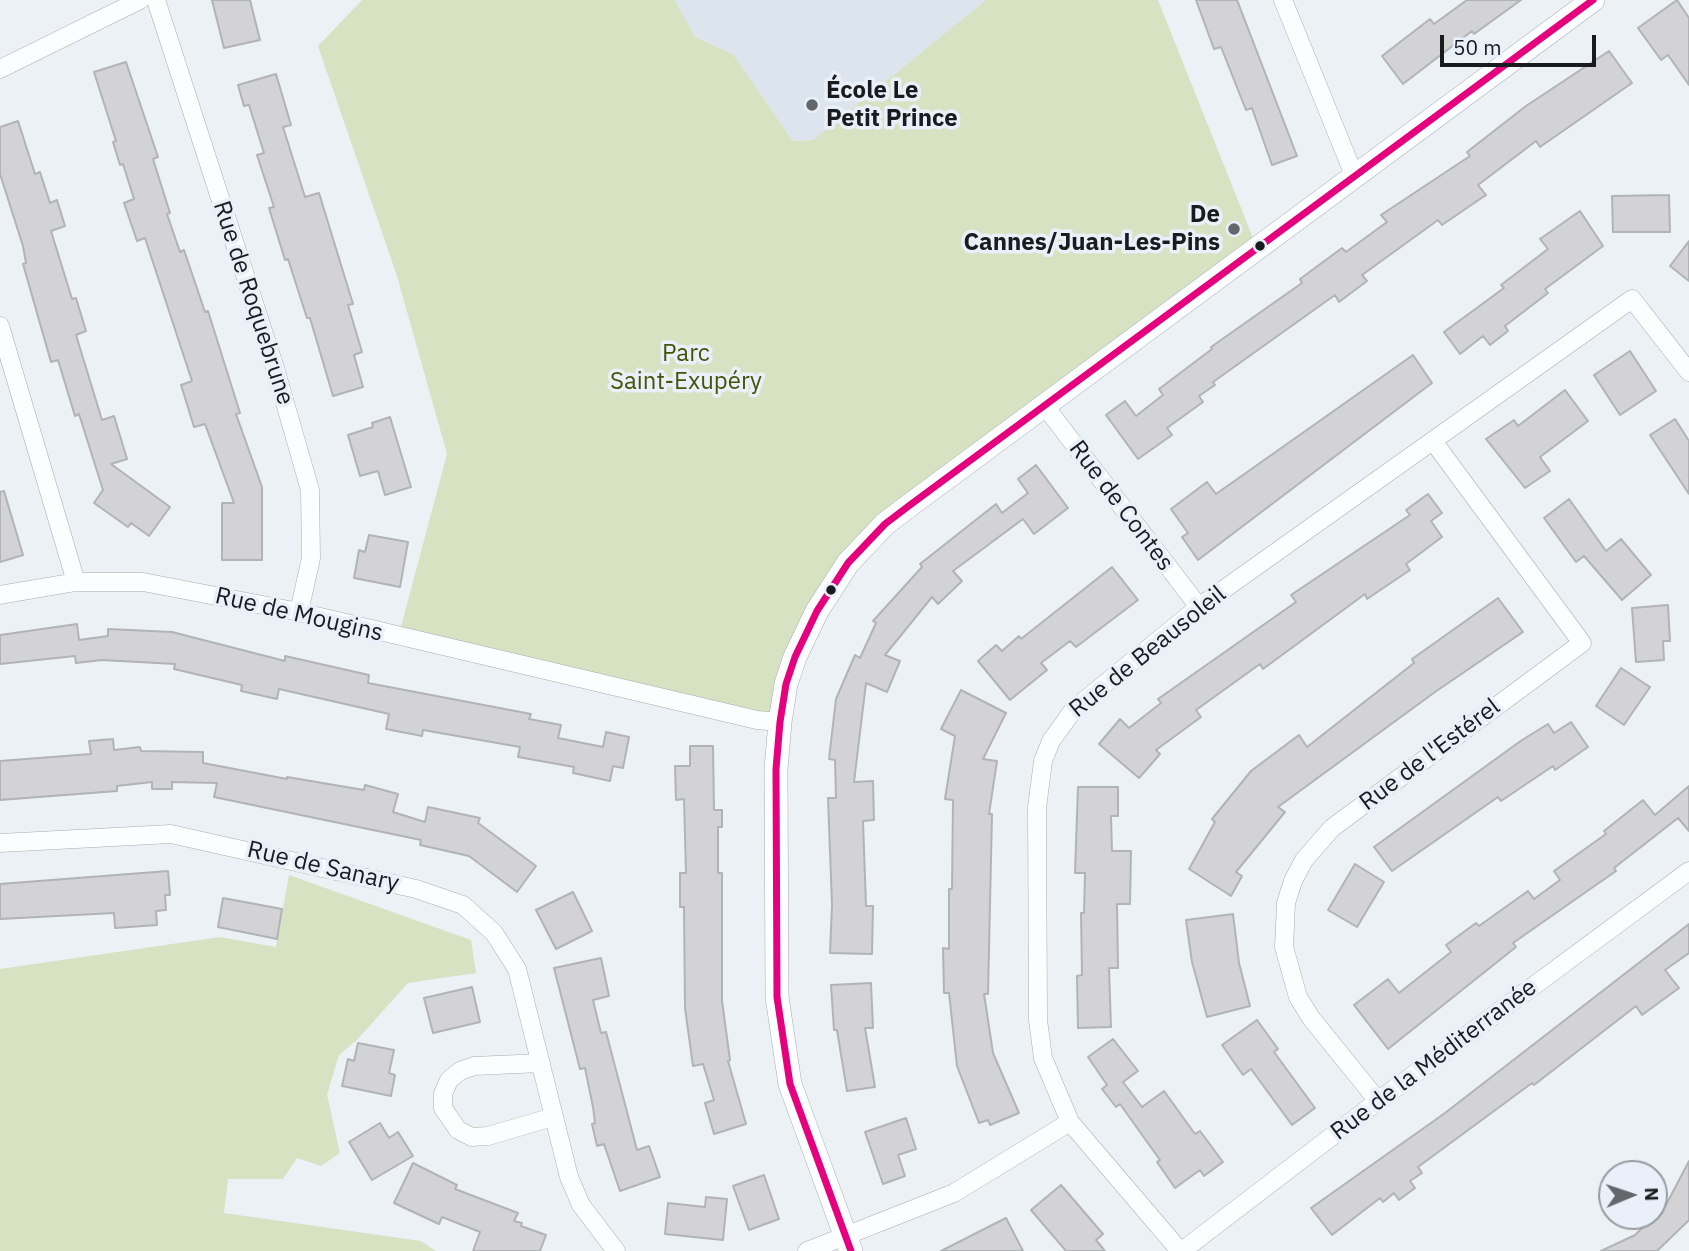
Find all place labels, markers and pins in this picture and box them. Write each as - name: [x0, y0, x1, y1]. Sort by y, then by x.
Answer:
- place label: École Le Petit Prince: [826, 77, 958, 133]
- marker: École Le Petit Prince: [804, 97, 820, 113]
- place label: De Cannes/Juan-Les-Pins: [963, 201, 1220, 257]
- marker: De Cannes/Juan-Les-Pins: [1226, 221, 1242, 237]
- unlabelled marker: [1253, 239, 1267, 253]
- unlabelled marker: [824, 583, 838, 597]

